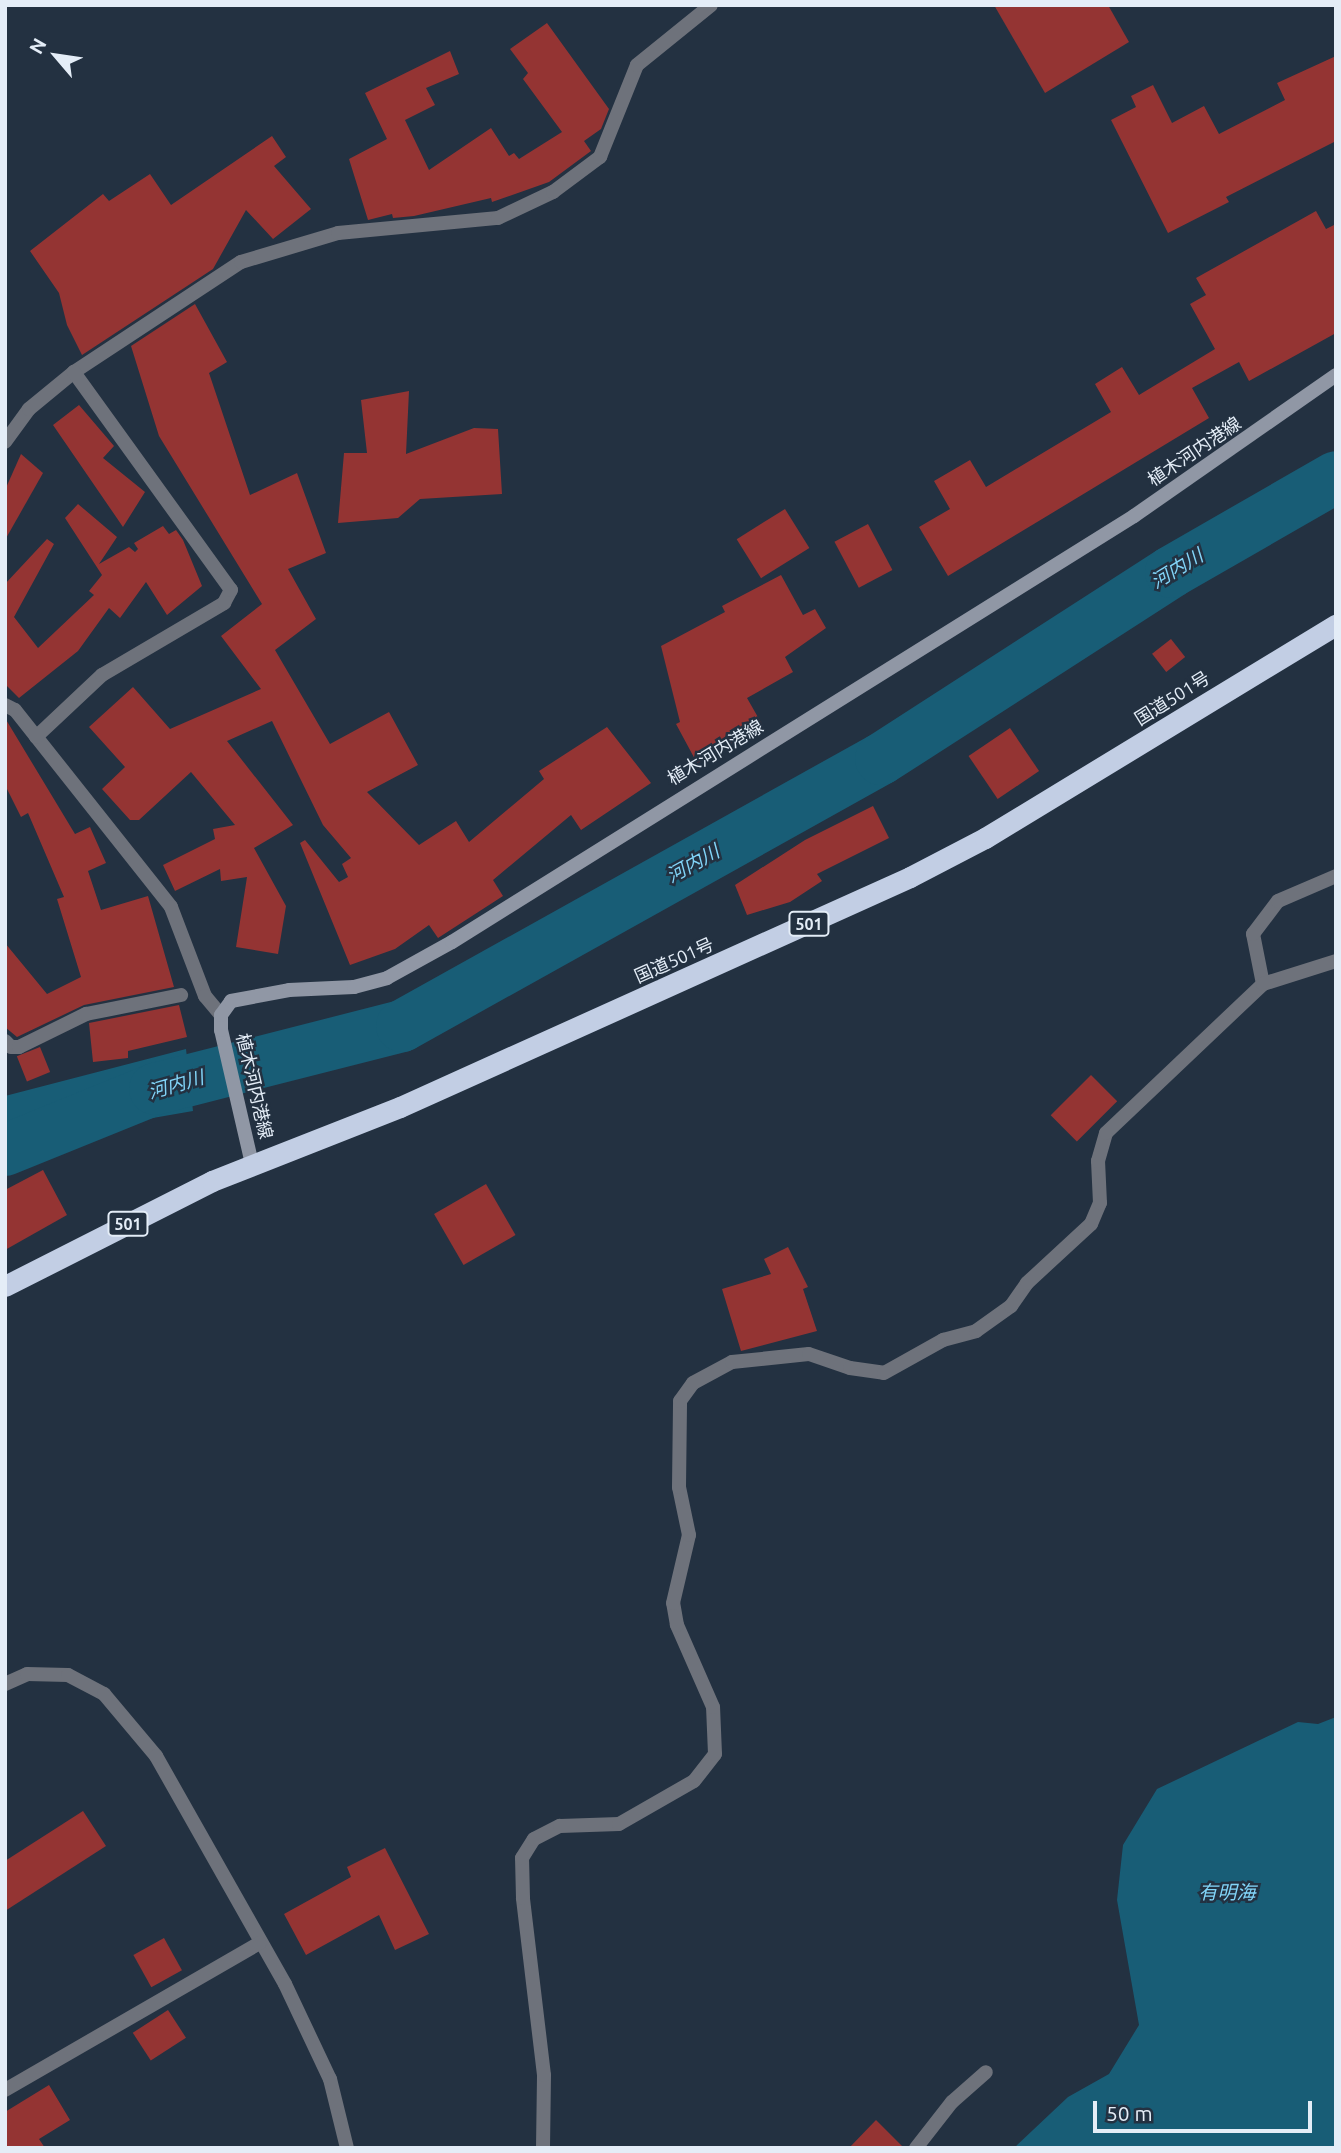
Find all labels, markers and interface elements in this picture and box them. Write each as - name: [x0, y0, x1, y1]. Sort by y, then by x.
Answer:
- north arrow: [21, 21, 91, 91]
- text: N: [25, 34, 51, 57]
- street label: 植木河内港線: [1143, 412, 1245, 490]
- water label: 河内川: [1147, 545, 1207, 593]
- street label: 国道501号: [1130, 666, 1214, 730]
- street label: 植木河内港線: [663, 715, 767, 789]
- water label: 河内川: [663, 840, 723, 888]
- road number: 501: [788, 912, 830, 936]
- street label: 国道501号: [631, 933, 717, 987]
- street label: 植木河内港線: [232, 1031, 278, 1141]
- water label: 河内川: [145, 1066, 207, 1104]
- road number: 501: [107, 1212, 149, 1236]
- water label: 有明海: [1199, 1882, 1255, 1904]
- scale bar: [1096, 2086, 1315, 2130]
- text: 50 m: [1106, 2101, 1153, 2125]

